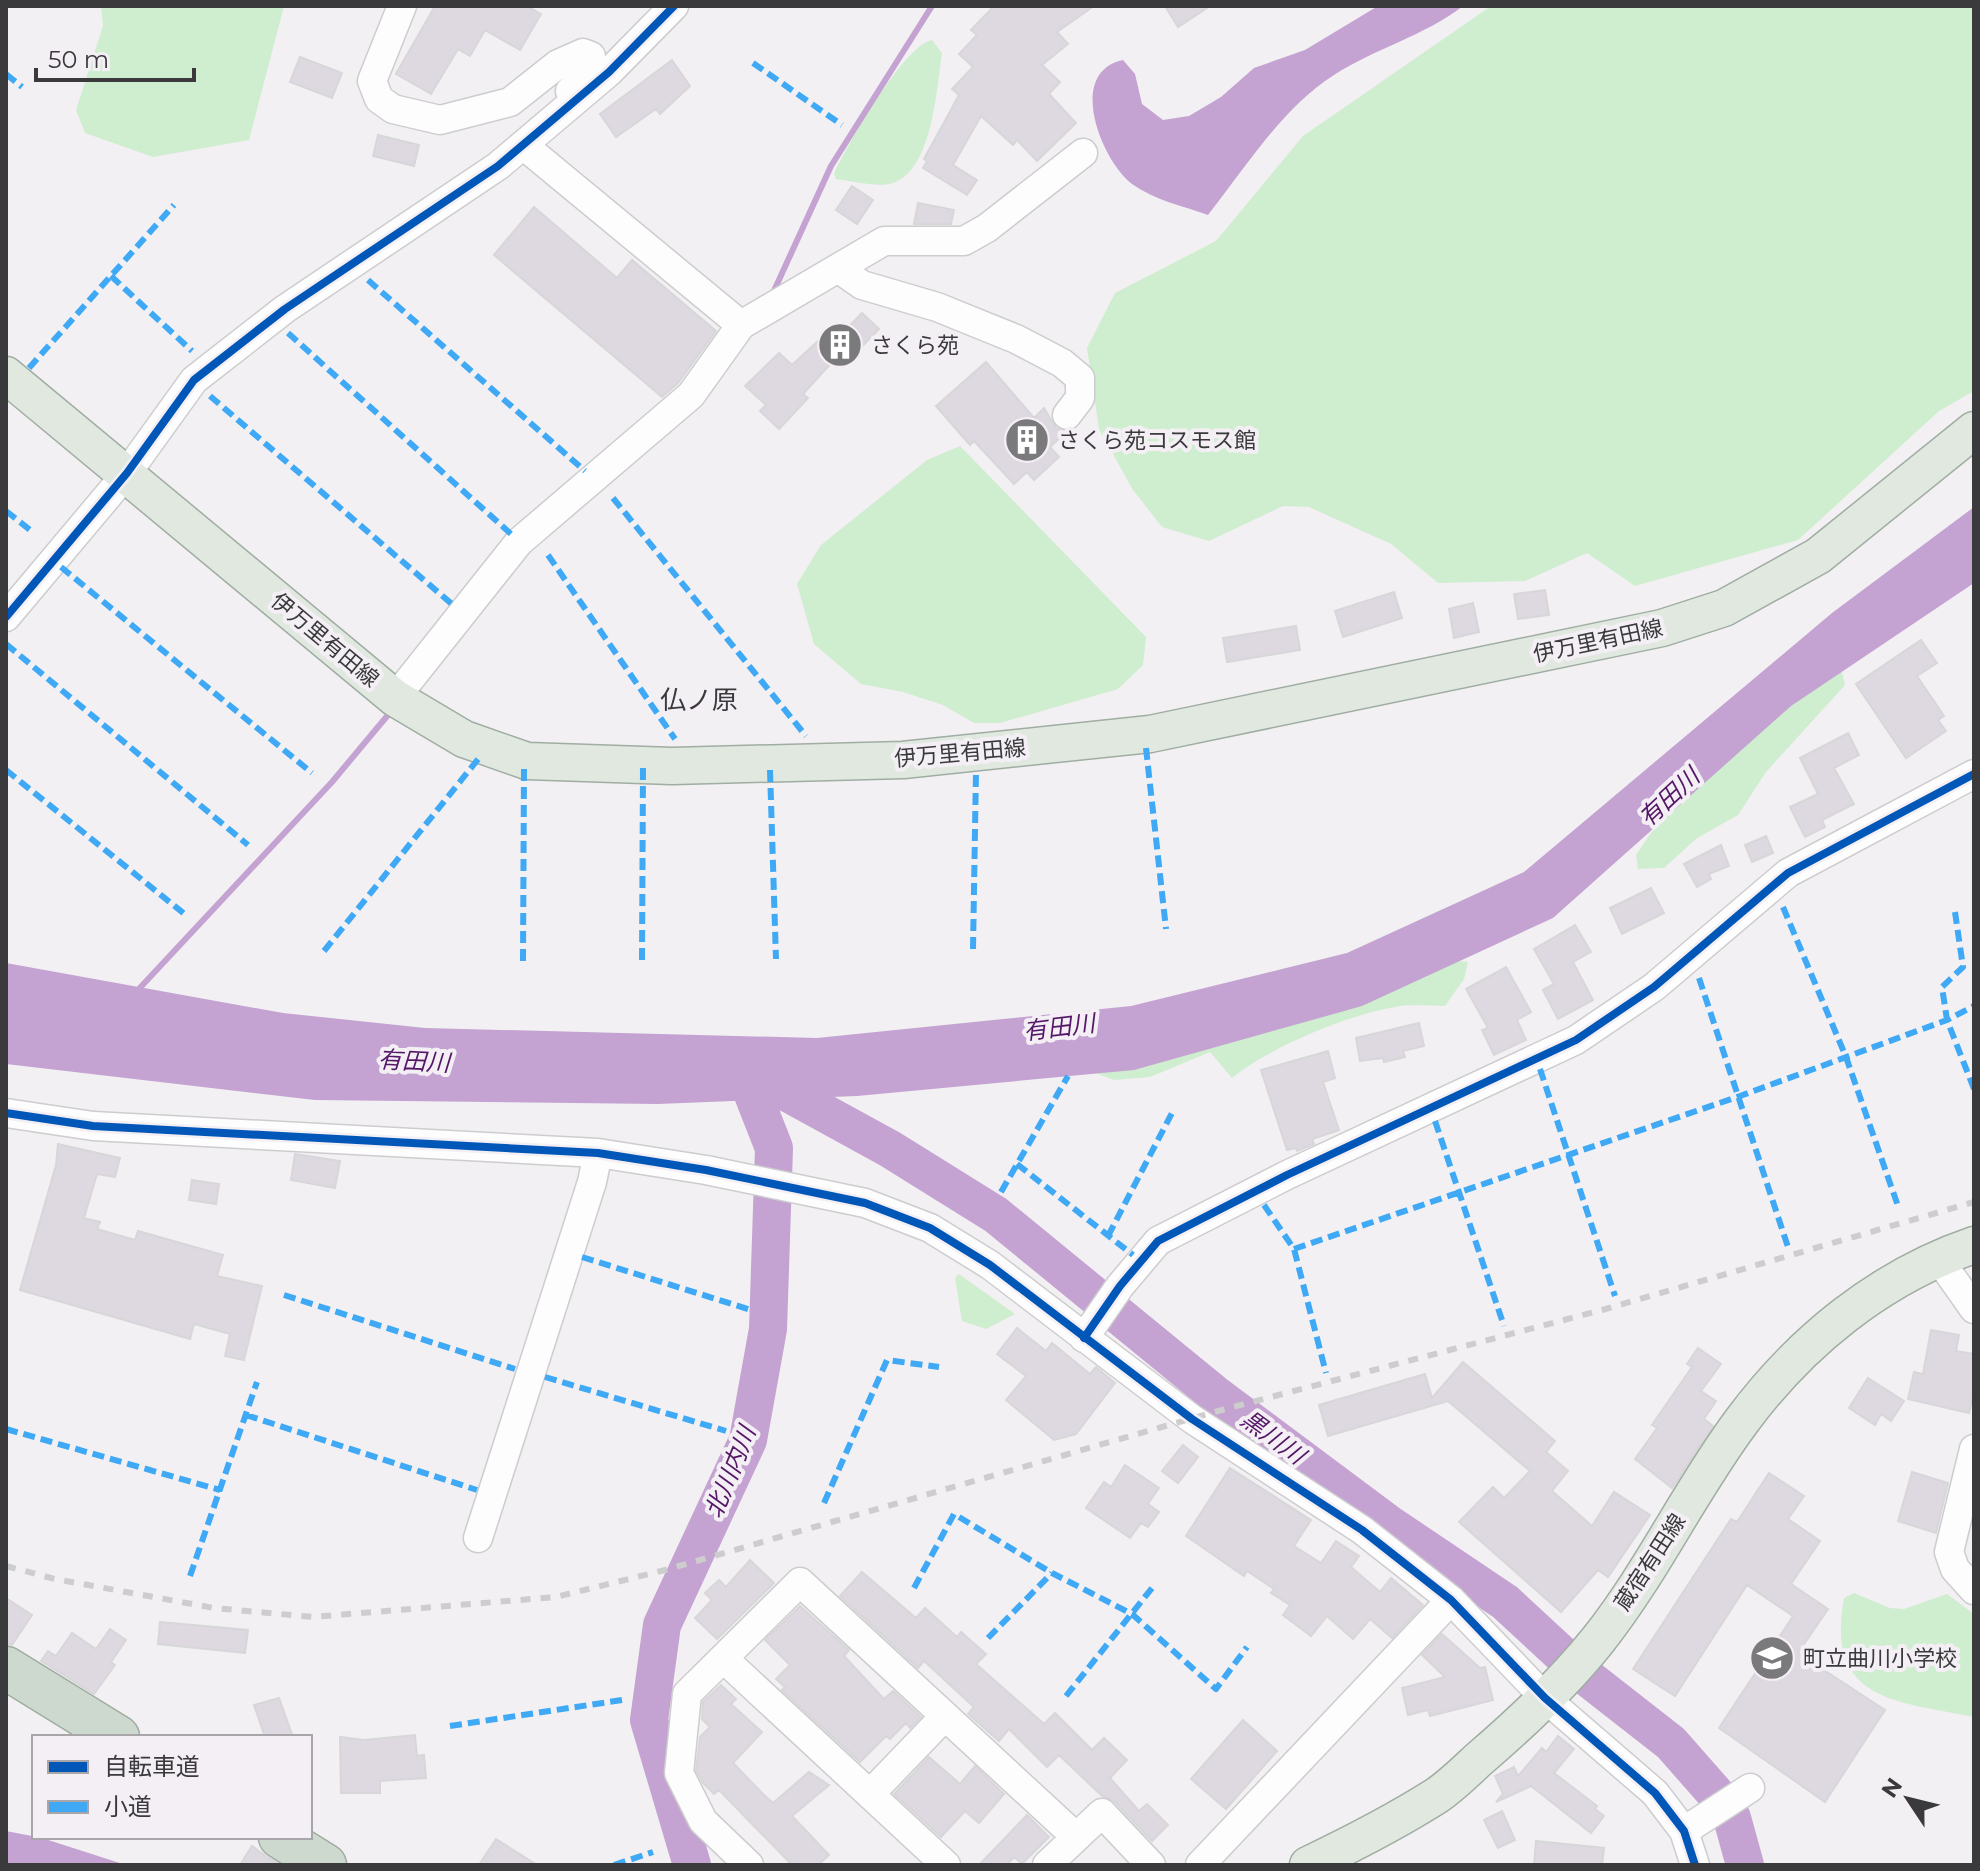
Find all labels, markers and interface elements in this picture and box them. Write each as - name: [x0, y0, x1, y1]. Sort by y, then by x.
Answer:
- scale bar: [36, 32, 194, 82]
- text: 50 m: [48, 45, 109, 74]
- building icon: さくら苑: [816, 321, 864, 369]
- place label: さくら苑: [871, 332, 959, 359]
- building icon: さくら苑コスモス館: [1003, 416, 1051, 464]
- place label: さくら苑コスモス館: [1058, 427, 1256, 454]
- street label: 伊万里有田線: [266, 587, 384, 693]
- street label: 伊万里有田線: [1531, 614, 1665, 668]
- district label: 仏ノ原: [660, 684, 738, 716]
- street label: 伊万里有田線: [893, 734, 1027, 772]
- water label: 有田川: [1633, 760, 1707, 832]
- water label: 有田川: [1022, 1008, 1099, 1046]
- water label: 有田川: [377, 1045, 454, 1078]
- water label: 黒川川: [1235, 1404, 1313, 1472]
- water label: 北川内川: [699, 1419, 763, 1522]
- street label: 蔵宿有田線: [1609, 1509, 1691, 1615]
- school or university icon: 町立曲川小学校: [1748, 1634, 1796, 1682]
- place label: 町立曲川小学校: [1803, 1645, 1957, 1672]
- legend: [32, 1735, 312, 1839]
- text: 自転車道: [104, 1752, 200, 1781]
- north arrow: [1868, 1759, 1948, 1839]
- text: N: [1876, 1773, 1908, 1803]
- text: 小道: [104, 1792, 152, 1821]

